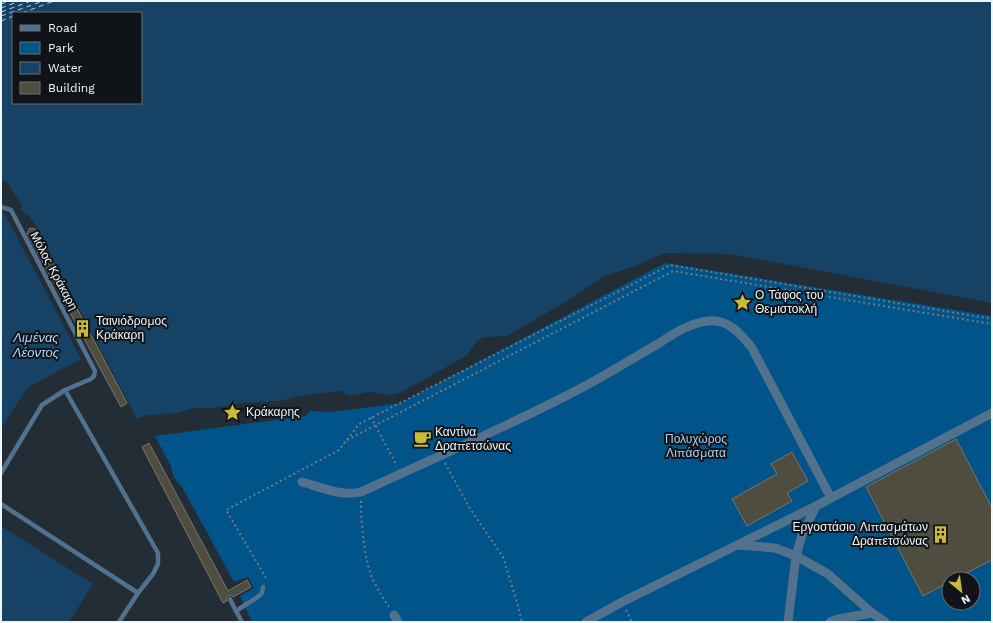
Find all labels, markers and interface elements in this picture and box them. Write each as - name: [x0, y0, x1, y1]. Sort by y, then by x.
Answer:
- legend: [12, 12, 142, 104]
- text: Road: [48, 21, 77, 35]
- text: Park: [48, 41, 74, 55]
- text: Water: [48, 61, 83, 75]
- text: Building: [48, 81, 95, 95]
- street label: Μόλος Κράκαρη: [27, 229, 81, 313]
- place label: Ο Τάφος του Θεμιστοκλή: [755, 288, 824, 316]
- place icon: Ο Τάφος του Θεμιστοκλή: [732, 292, 752, 312]
- place label: Ταινιόδρομος Κράκαρη: [96, 314, 167, 342]
- building icon: Ταινιόδρομος Κράκαρη: [73, 318, 93, 338]
- water label: Λιμένας Λέοντος: [12, 330, 60, 360]
- place icon: Κράκαρης: [223, 402, 243, 422]
- place label: Κράκαρης: [246, 405, 300, 419]
- place label: Καντίνα Δραπετσώνας: [435, 425, 511, 453]
- cafe icon: Καντίνα Δραπετσώνας: [412, 429, 432, 449]
- park label: Πολυχώρος Λιπάσματα: [665, 432, 727, 460]
- place label: Εργοστάσιο Λιπασμάτων Δραπετσώνας: [793, 520, 928, 548]
- building icon: Εργοστάσιο Λιπασμάτων Δραπετσώνας: [931, 524, 951, 544]
- north arrow: [941, 571, 981, 611]
- text: N: [959, 592, 972, 607]

